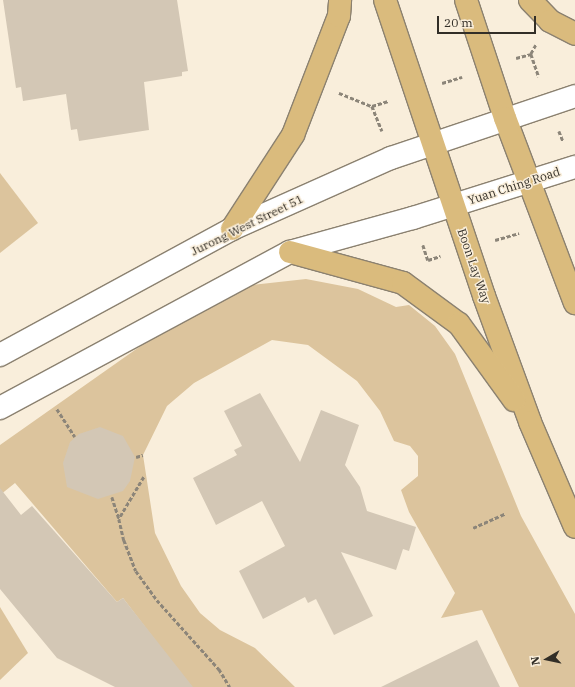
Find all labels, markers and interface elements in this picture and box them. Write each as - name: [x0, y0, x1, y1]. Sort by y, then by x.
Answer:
- scale bar: [439, 8, 538, 34]
- text: 20 m: [444, 15, 473, 30]
- street label: Yuan Ching Road: [466, 164, 562, 208]
- street label: Jurong West Street 51: [189, 192, 305, 258]
- street label: Boon Lay Way: [454, 226, 494, 306]
- north arrow: [527, 639, 567, 679]
- text: N: [528, 655, 543, 666]

